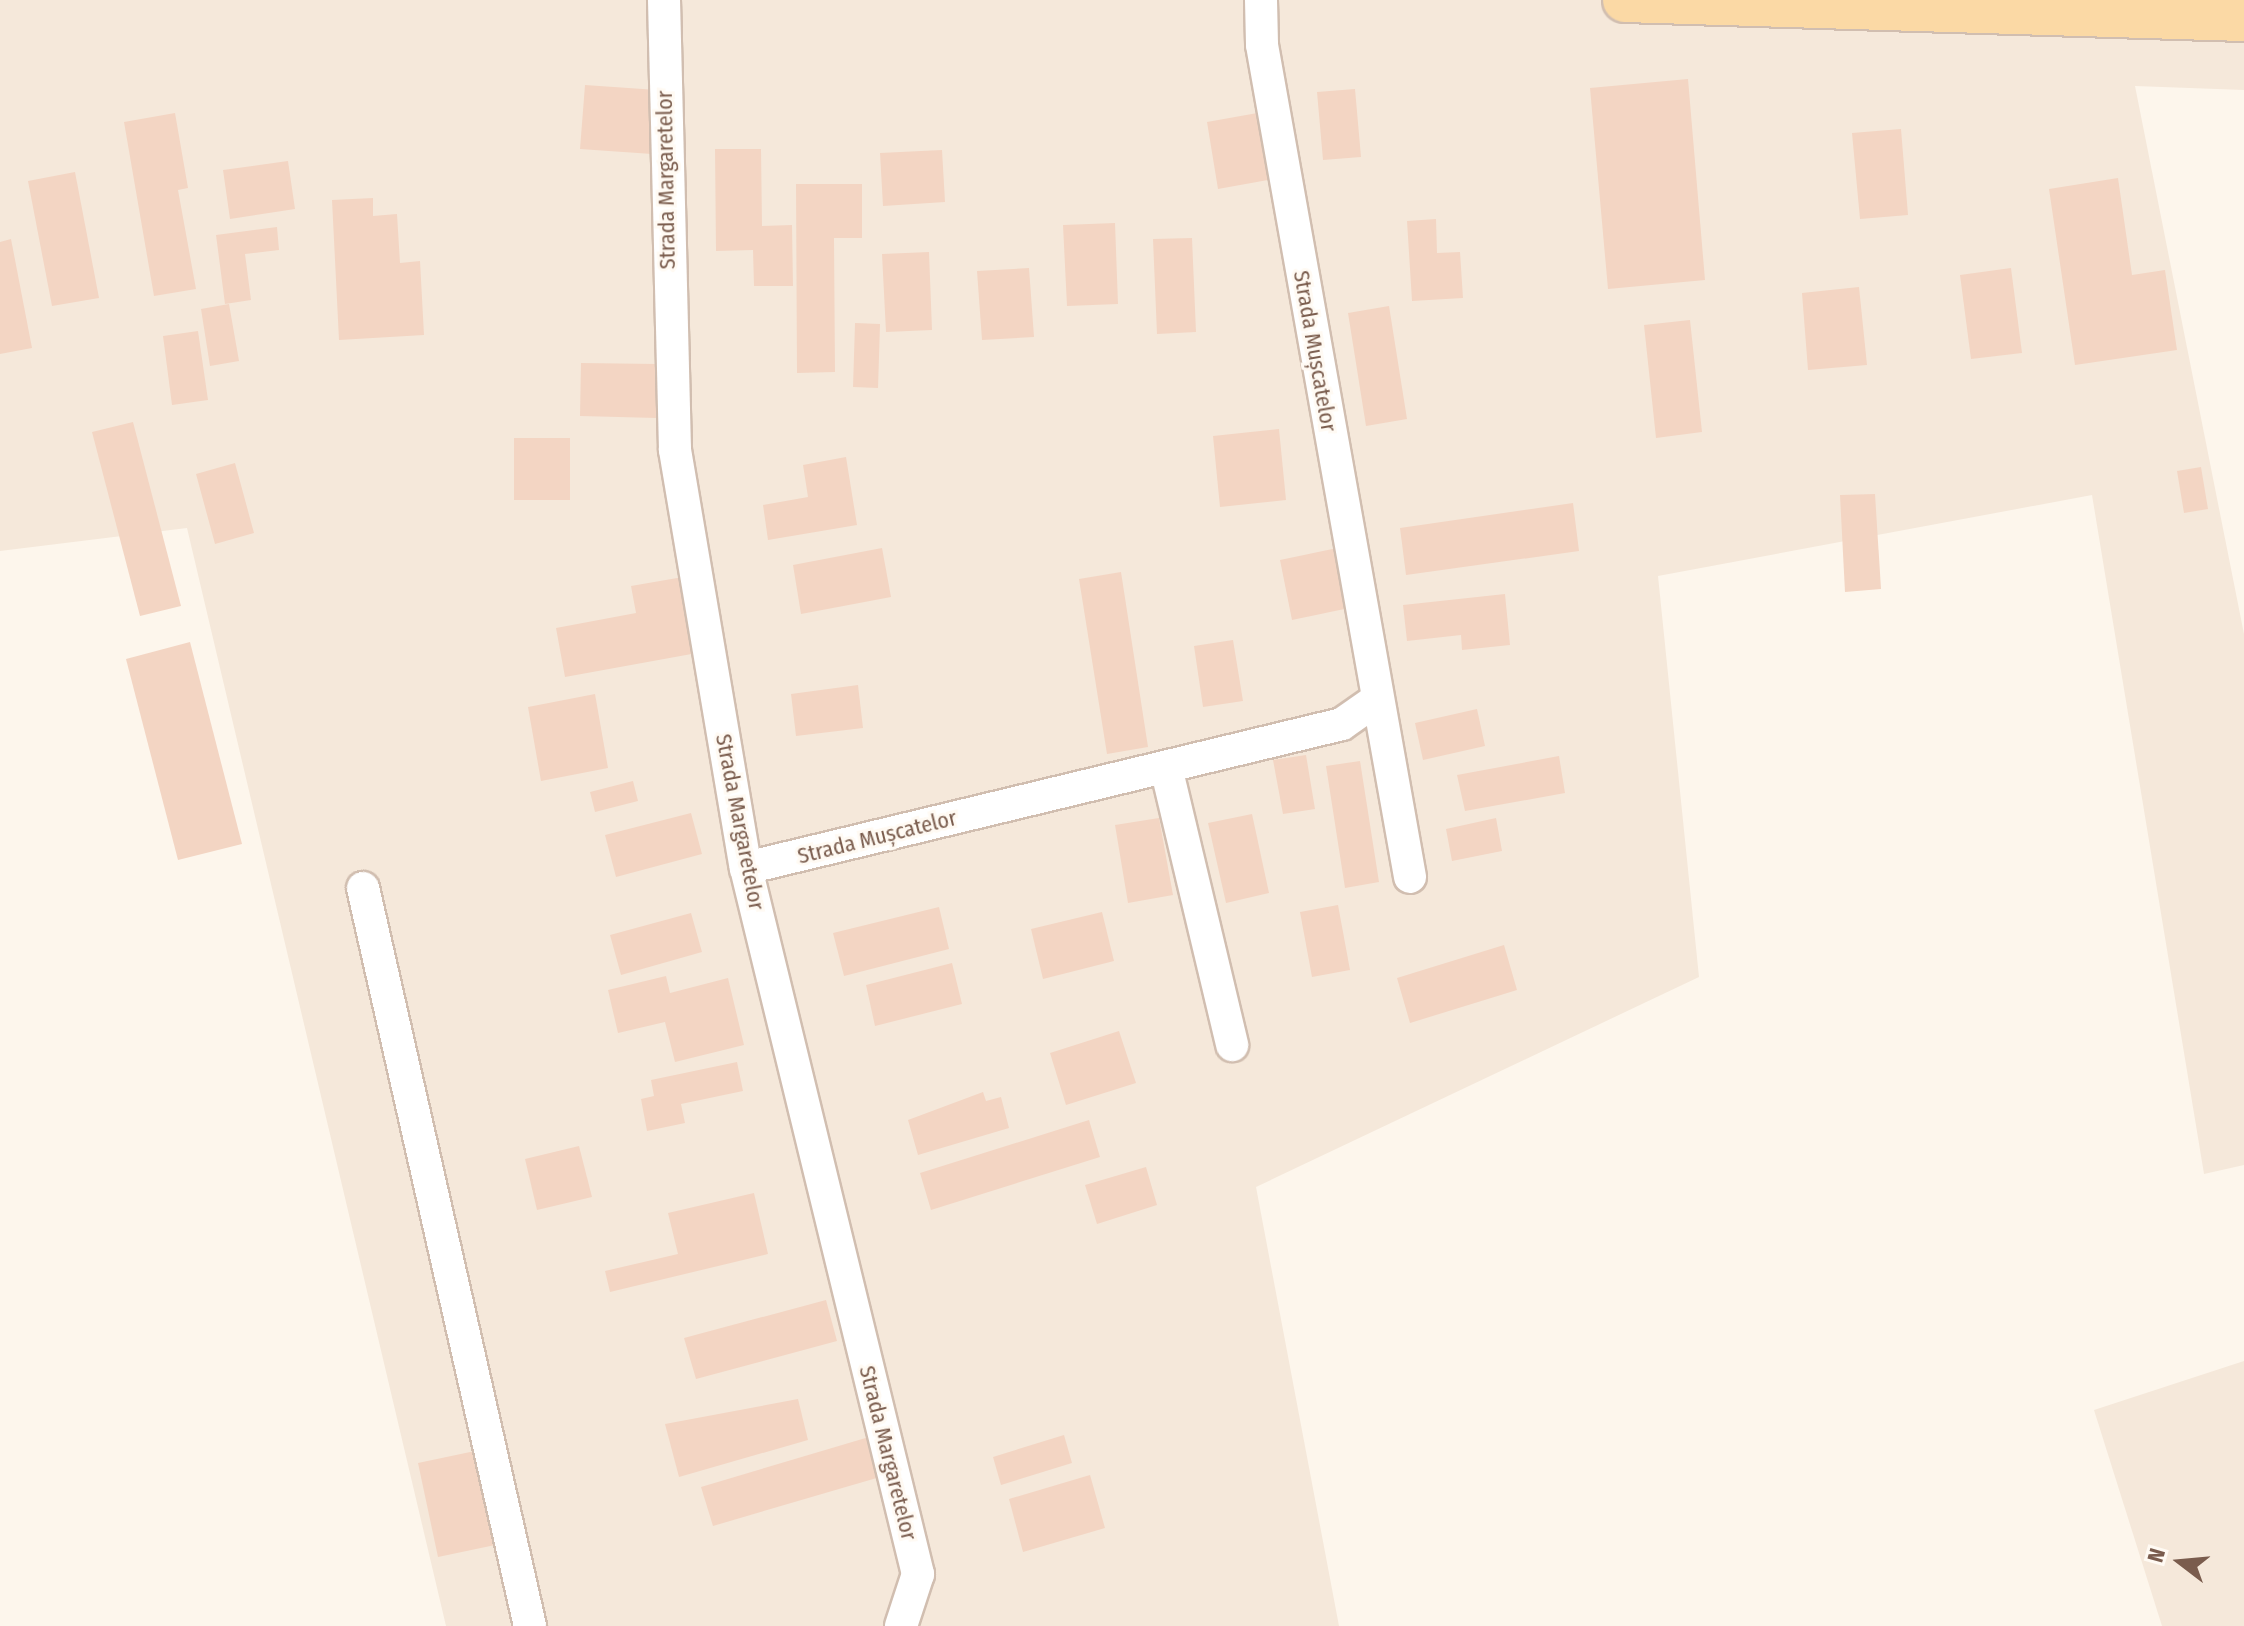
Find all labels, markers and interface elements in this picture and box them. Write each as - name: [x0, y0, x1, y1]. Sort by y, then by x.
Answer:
- street label: Strada Margaretelor: [651, 90, 681, 270]
- street label: Strada Mușcatelor: [1288, 269, 1342, 433]
- street label: Strada Margaretelor: [710, 732, 770, 912]
- street label: Strada Mușcatelor: [795, 804, 959, 870]
- street label: Strada Margaretelor: [854, 1363, 922, 1543]
- north arrow: [2140, 1522, 2220, 1602]
- text: N: [2142, 1545, 2171, 1565]

